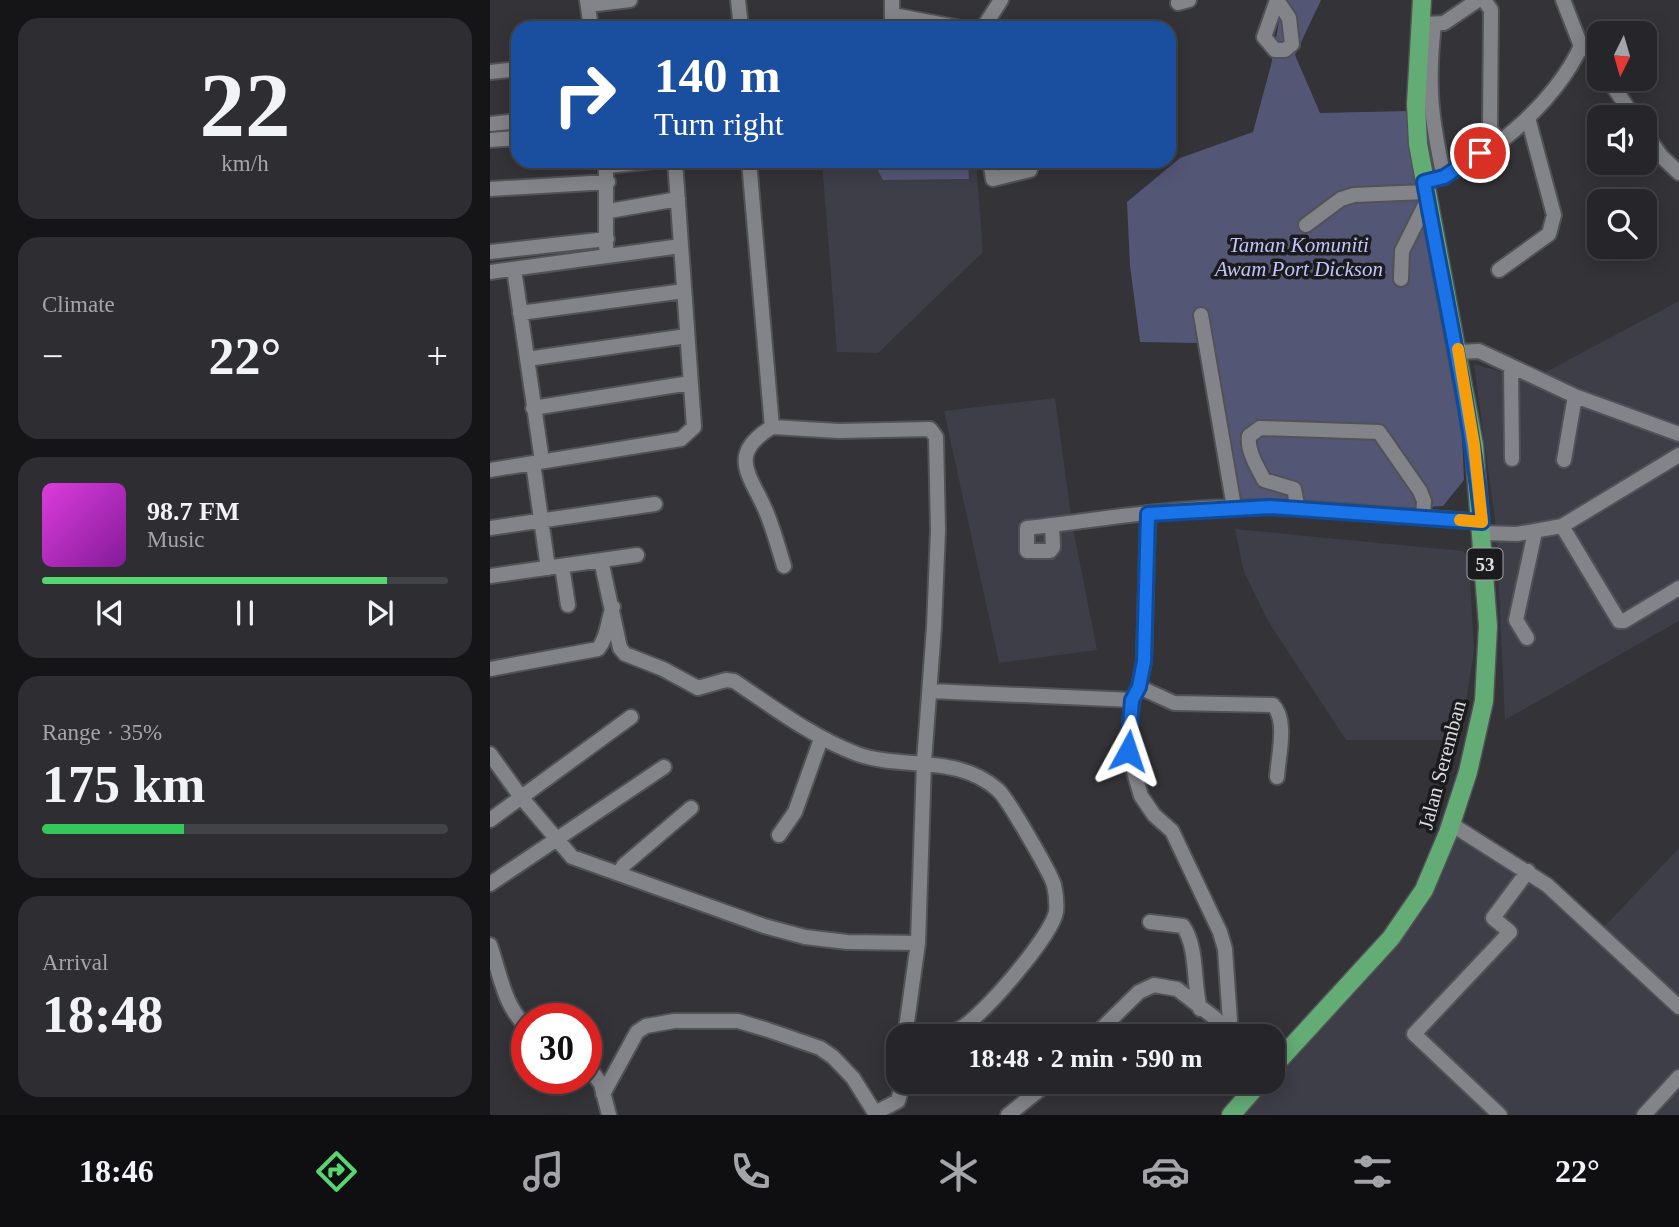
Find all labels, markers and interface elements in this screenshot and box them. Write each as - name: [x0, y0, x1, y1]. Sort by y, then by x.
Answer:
- north arrow: [1587, 21, 1657, 91]
- map controls: [1587, 21, 1657, 259]
- text: 140 m: [654, 48, 781, 103]
- icon: right: [539, 49, 630, 140]
- text: 22: [200, 55, 291, 156]
- button: sound: [1587, 105, 1657, 175]
- text: Turn right: [654, 106, 784, 142]
- pin: [1450, 123, 1510, 183]
- icon: arrive: [1461, 134, 1499, 172]
- text: km/h: [221, 151, 269, 176]
- button: search: [1587, 189, 1657, 259]
- park label: Taman Komuniti Awam Port Dickson: [1213, 233, 1383, 281]
- text: Climate: [42, 292, 115, 317]
- text: 22°: [209, 328, 281, 385]
- text: −: [42, 335, 63, 377]
- text: +: [427, 335, 448, 377]
- text: 98.7 FM: [147, 497, 239, 526]
- text: Music: [147, 527, 205, 552]
- road number: 53: [1468, 548, 1502, 580]
- icon: previous: [91, 594, 129, 632]
- icon: pause: [226, 594, 264, 632]
- icon: next: [361, 594, 399, 632]
- street label: Jalan Seremban: [1413, 697, 1471, 832]
- position arrow: [1091, 714, 1165, 788]
- text: Range · 35%: [42, 720, 162, 745]
- text: 175 km: [42, 756, 205, 813]
- text: Arrival: [42, 950, 108, 975]
- text: 18:48: [42, 986, 163, 1043]
- speed limit sign: 30: [511, 1003, 602, 1094]
- text: 18:48 · 2 min · 590 m: [969, 1044, 1203, 1073]
- icon: directions: [312, 1147, 361, 1196]
- icon: music: [519, 1147, 568, 1196]
- icon: phone: [726, 1147, 775, 1196]
- icon: climate: [934, 1147, 983, 1196]
- icon: car: [1141, 1147, 1190, 1196]
- icon: filters: [1348, 1147, 1397, 1196]
- text: 18:46: [79, 1153, 154, 1189]
- text: 22°: [1555, 1153, 1600, 1189]

